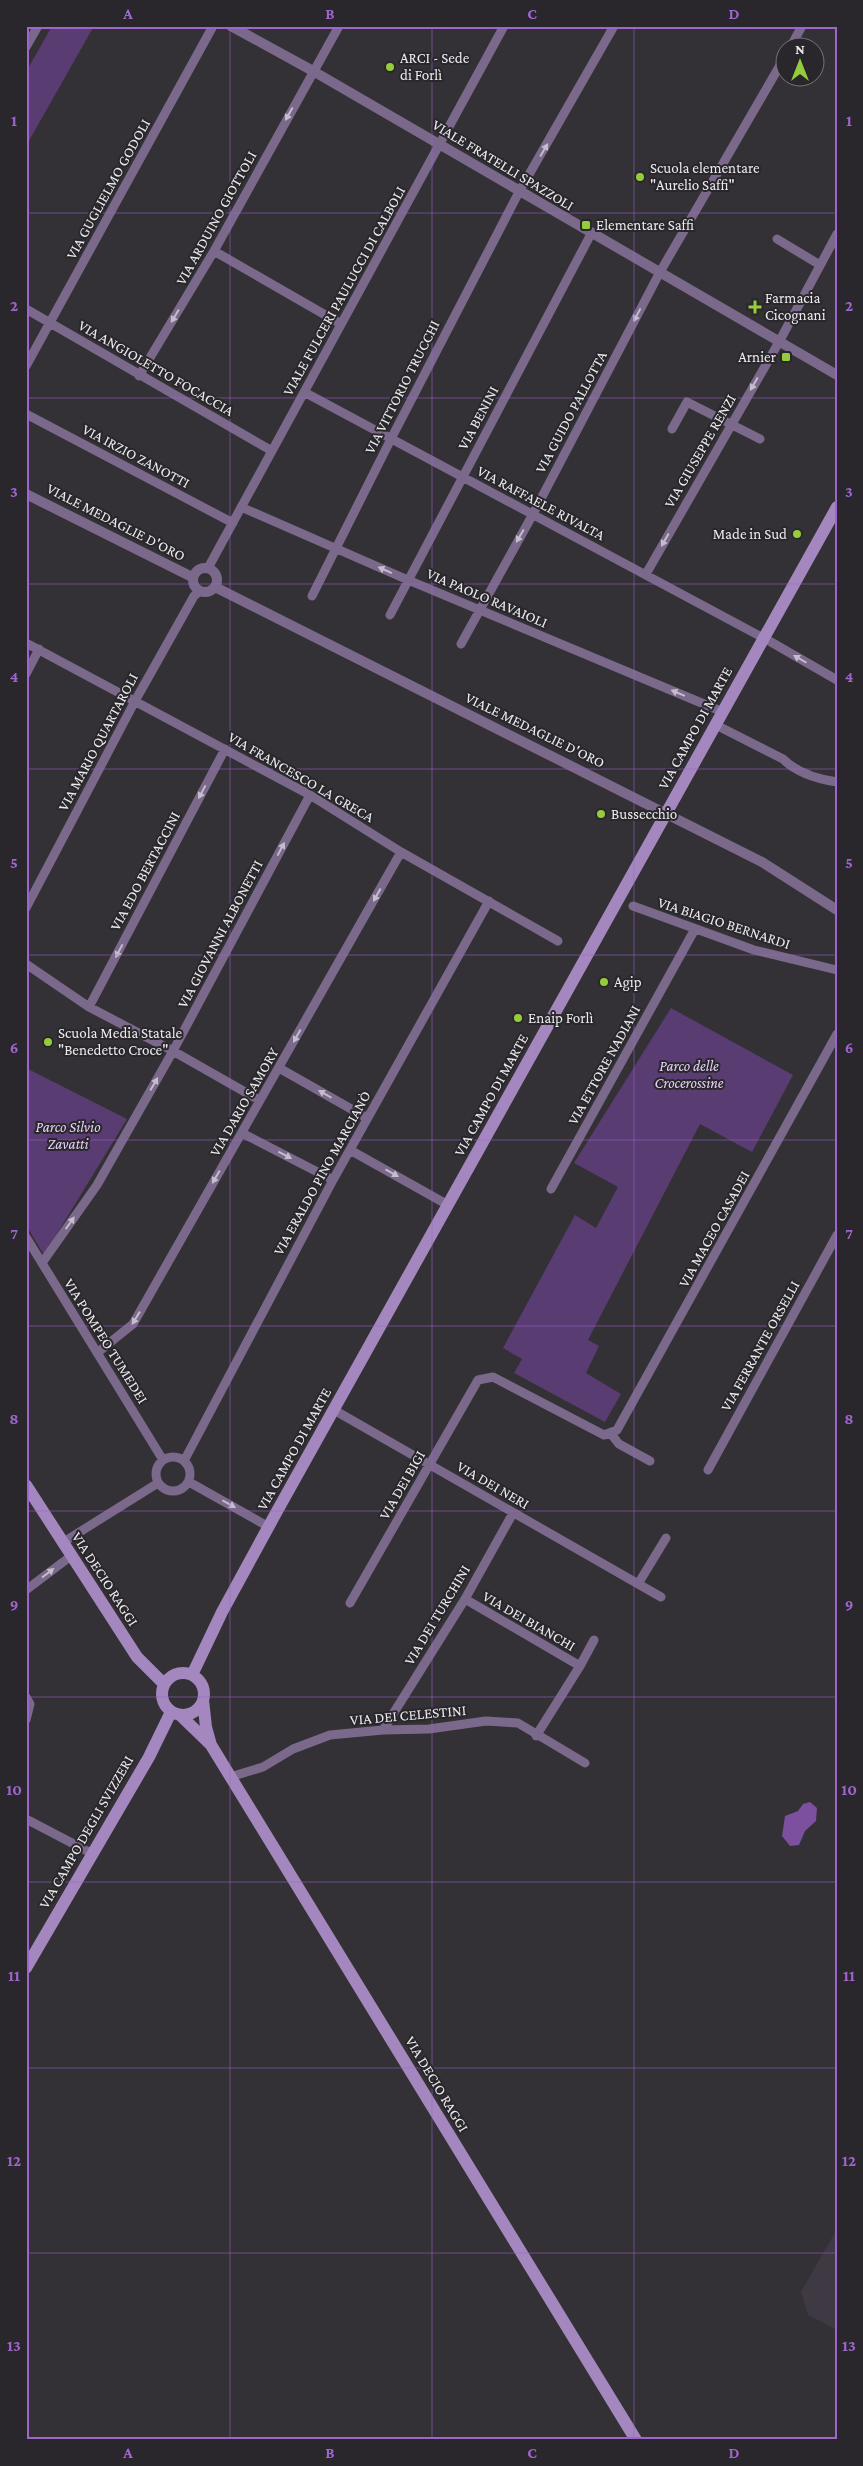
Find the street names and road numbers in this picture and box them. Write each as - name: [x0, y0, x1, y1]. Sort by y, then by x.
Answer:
- street label: VIA GUGLIELMO GODOLI: [63, 116, 153, 262]
- street label: VIALE FRATELLI SPAZZOLI: [429, 116, 577, 214]
- street label: VIA ARDUINO GIOTTOLI: [173, 148, 259, 288]
- street label: VIALE FULCERI PAULUCCI DI CALBOLI: [280, 184, 408, 398]
- street label: VIA ANGIOLETTO FOCACCIA: [75, 317, 237, 419]
- street label: VIA VITTORIO TRUCCHI: [361, 318, 443, 456]
- street label: VIA GUIDO PALLOTTA: [532, 348, 610, 476]
- street label: VIA BENINI: [455, 384, 501, 452]
- street label: VIA GIUSEPPE RENZI: [661, 392, 739, 510]
- street label: VIA IRZIO ZANOTTI: [80, 421, 192, 491]
- street label: VIA RAFFAELE RIVALTA: [474, 462, 608, 544]
- street label: VIALE MEDAGLIE D'ORO: [44, 480, 188, 564]
- street label: VIA PAOLO RAVAIOLI: [424, 565, 550, 631]
- street label: VIA CAMPO DI MARTE: [655, 664, 735, 792]
- street label: VIA MARIO QUARTAROLI: [55, 670, 141, 814]
- street label: VIALE MEDAGLIE D'ORO: [463, 689, 607, 771]
- street label: VIA FRANCESCO LA GRECA: [225, 729, 377, 826]
- street label: VIA EDO BERTACCINI: [107, 809, 183, 933]
- street label: VIA GIOVANNI ALBONETTI: [174, 857, 266, 1011]
- street label: VIA BIAGIO BERNARDI: [656, 894, 792, 952]
- street label: VIA ETTORE NADIANI: [565, 1003, 643, 1127]
- street label: VIA CAMPO DI MARTE: [451, 1031, 531, 1159]
- street label: VIA DARIO SAMORY: [206, 1045, 282, 1159]
- street label: VIA ERALDO PINO MARCIANÒ: [270, 1088, 374, 1258]
- street label: VIA MACEO CASADEI: [675, 1168, 753, 1290]
- street label: VIA POMPEO TUMEDEI: [61, 1276, 151, 1406]
- street label: VIA FERRANTE ORSELLI: [717, 1278, 803, 1414]
- street label: VIA CAMPO DI MARTE: [254, 1385, 334, 1513]
- street label: VIA DEI BIGI: [376, 1448, 428, 1522]
- street label: VIA DEI NERI: [454, 1458, 532, 1512]
- street label: VIA DECIO RAGGI: [69, 1529, 141, 1629]
- street label: VIA DEI TURCHINI: [401, 1562, 473, 1668]
- street label: VIA DEI BIANCHI: [480, 1588, 578, 1654]
- street label: VIA DEI CELESTINI: [349, 1702, 467, 1728]
- street label: VIA CAMPO DEGLI SVIZZERI: [36, 1753, 136, 1911]
- street label: VIA DECIO RAGGI: [402, 2033, 472, 2135]

